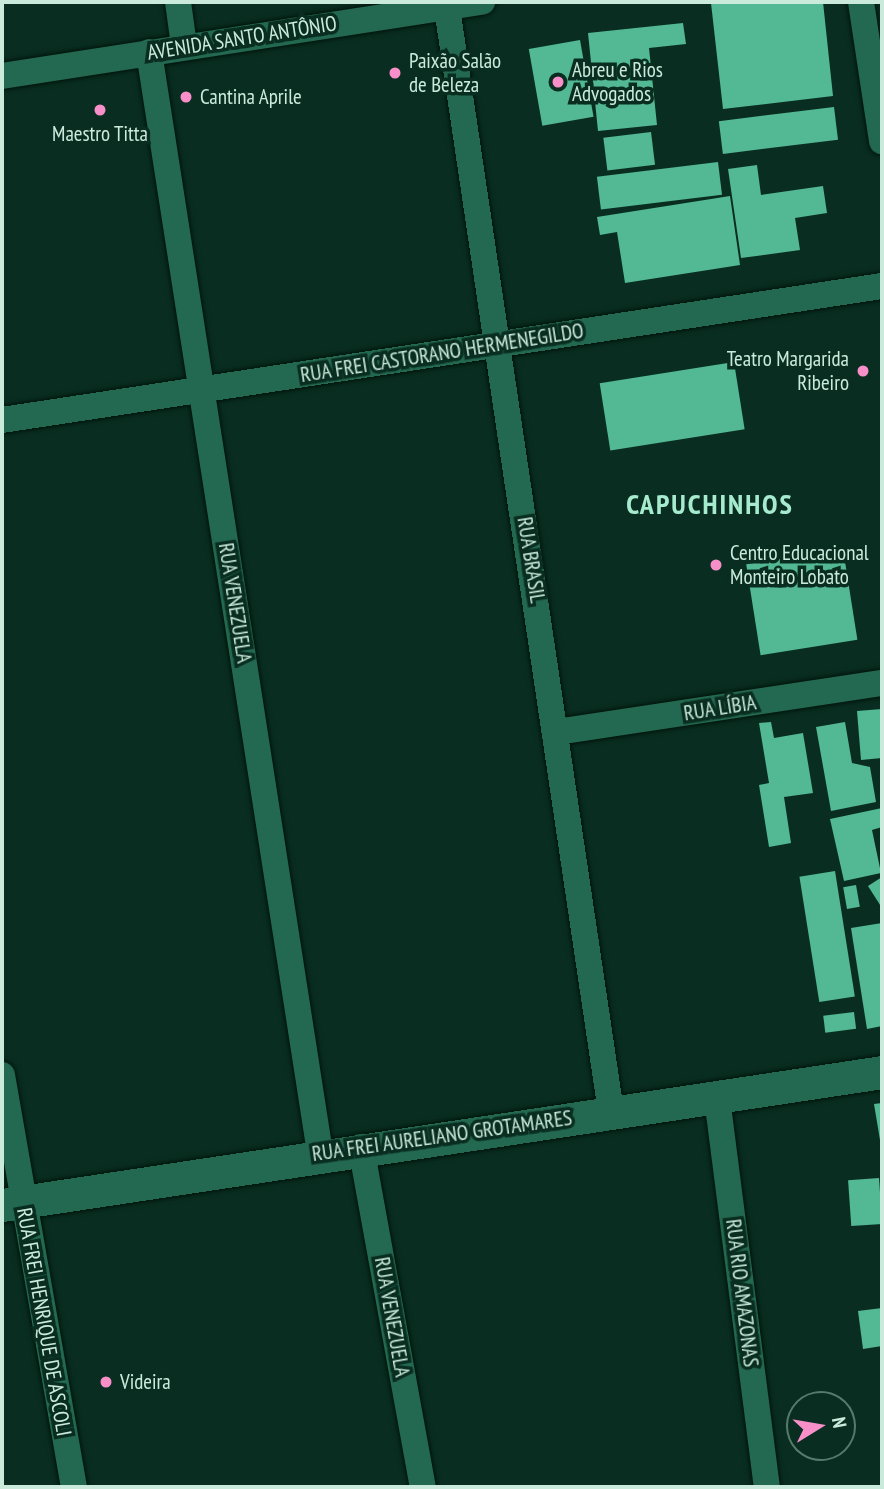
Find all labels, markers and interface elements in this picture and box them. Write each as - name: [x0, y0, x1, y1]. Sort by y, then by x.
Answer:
- street label: AVENIDA SANTO ANTÔNIO: [145, 10, 339, 66]
- place label: Paixão Salão de Beleza: [409, 48, 501, 98]
- place label: Abreu e Rios Advogados: [572, 57, 663, 107]
- marker: Paixão Salão de Beleza: [387, 65, 403, 81]
- marker: Abreu e Rios Advogados: [550, 74, 566, 90]
- place label: Cantina Aprile: [200, 84, 302, 110]
- marker: Cantina Aprile: [178, 89, 194, 105]
- marker: Maestro Titta: [92, 102, 108, 118]
- place label: Maestro Titta: [52, 121, 148, 147]
- street label: RUA FREI CASTORANO HERMENEGILDO: [298, 318, 586, 388]
- place label: Teatro Margarida Ribeiro: [727, 346, 849, 396]
- marker: Teatro Margarida Ribeiro: [855, 363, 871, 379]
- district label: CAPUCHINHOS: [628, 487, 792, 521]
- street label: RUA BRASIL: [512, 515, 550, 605]
- place label: Centro Educacional Monteiro Lobato: [730, 540, 869, 590]
- street label: RUA VENEZUELA: [213, 541, 257, 665]
- marker: Centro Educacional Monteiro Lobato: [708, 557, 724, 573]
- street label: RUA LÍBIA: [682, 690, 758, 726]
- street label: RUA FREI AURELIANO GROTAMARES: [310, 1105, 574, 1167]
- street label: RUA FREI HENRIQUE DE ASCOLI: [11, 1205, 77, 1439]
- street label: RUA RIO AMAZONAS: [720, 1217, 764, 1369]
- street label: RUA VENEZUELA: [369, 1255, 415, 1379]
- place label: Videira: [120, 1369, 171, 1395]
- marker: Videira: [98, 1374, 114, 1390]
- north arrow: [786, 1391, 856, 1461]
- text: N: [827, 1415, 852, 1430]

